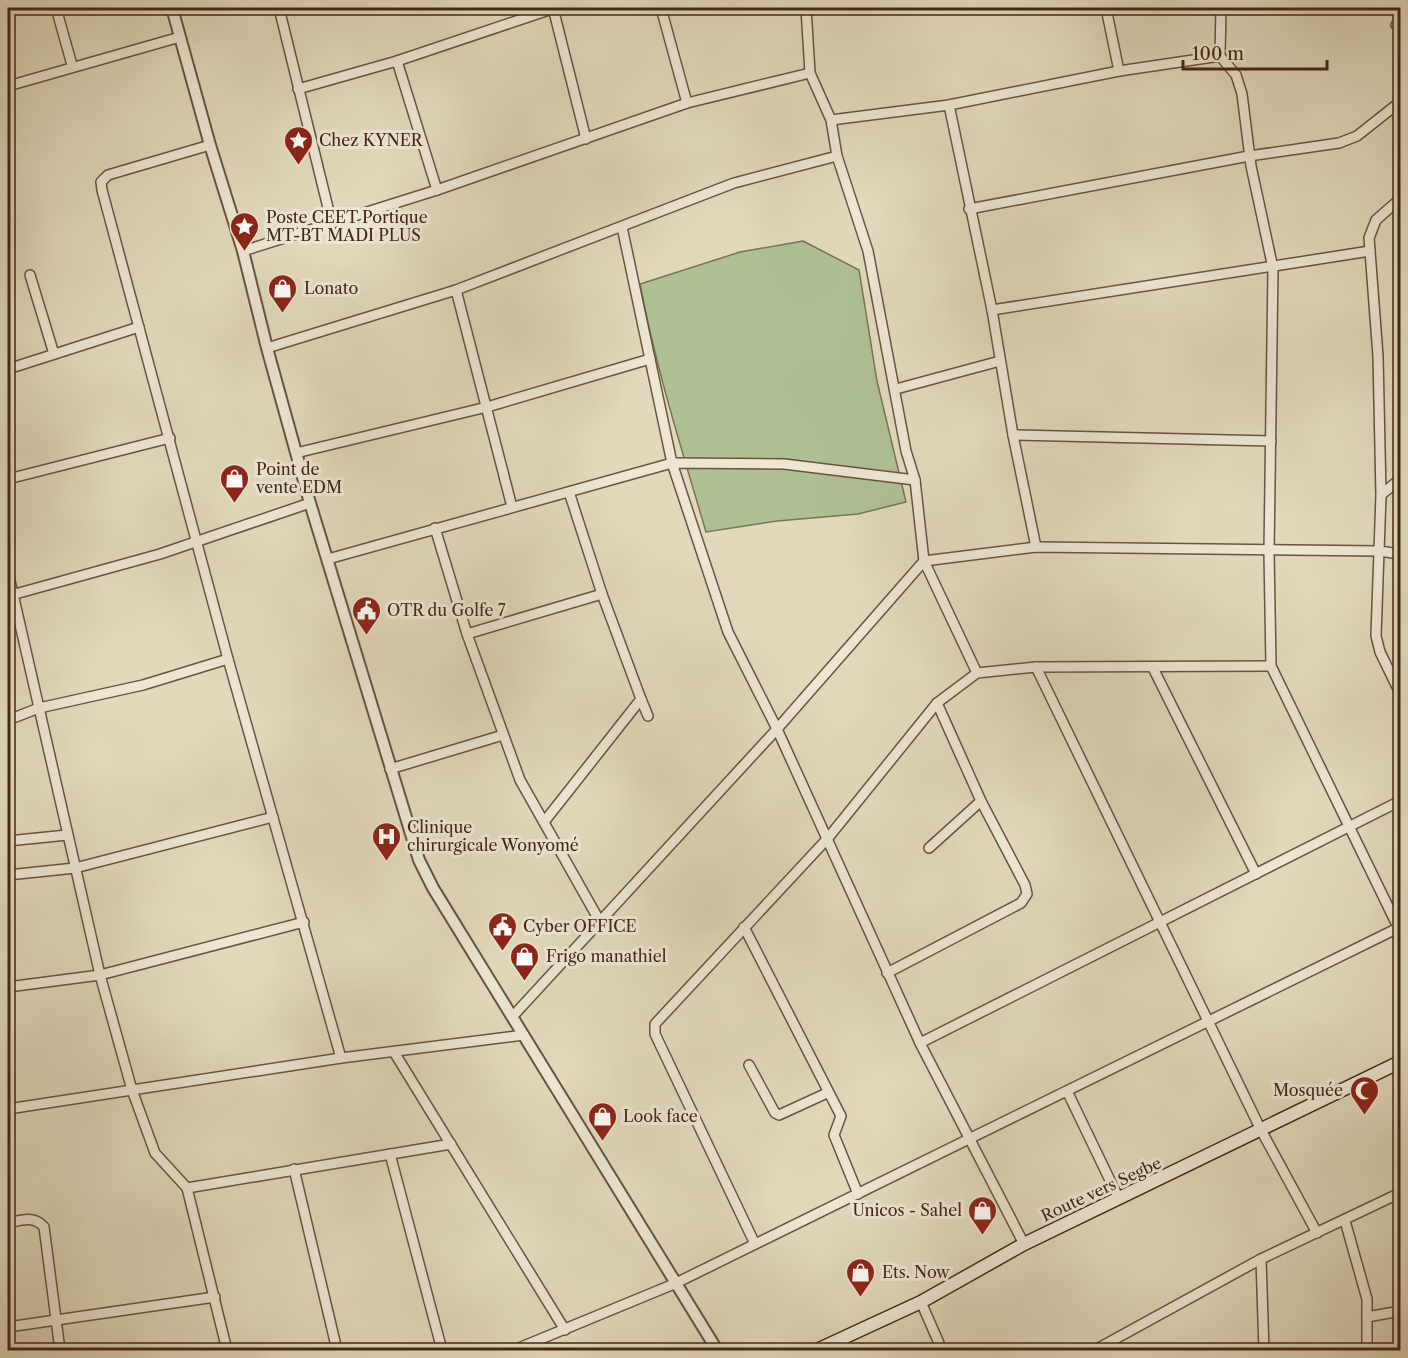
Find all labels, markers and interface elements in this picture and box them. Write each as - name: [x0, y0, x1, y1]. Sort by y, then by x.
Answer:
- scale bar: [1183, 33, 1327, 71]
- text: 100 m: [1192, 43, 1244, 65]
- place icon: Chez KYNER: [282, 124, 314, 166]
- place label: Chez KYNER: [319, 130, 424, 150]
- place label: Poste CEET Portique MT-BT MADI PLUS: [266, 207, 428, 245]
- place icon: Poste CEET Portique MT-BT MADI PLUS: [229, 210, 261, 252]
- shop icon: Lonato: [267, 272, 299, 314]
- place label: Lonato: [304, 278, 358, 298]
- place label: Point de vente EDM: [255, 459, 342, 497]
- shop icon: Point de vente EDM: [219, 462, 251, 504]
- public building icon: OTR du Golfe 7: [350, 594, 382, 636]
- place label: OTR du Golfe 7: [387, 600, 506, 620]
- place label: Clinique chirurgicale Wonyomé: [407, 817, 579, 855]
- hospital icon: Clinique chirurgicale Wonyomé: [370, 820, 402, 862]
- public building icon: Cyber OFFICE: [486, 910, 518, 952]
- place label: Cyber OFFICE: [523, 916, 637, 936]
- shop icon: Frigo manathiel: [509, 940, 541, 982]
- place label: Frigo manathiel: [546, 946, 667, 966]
- mosque icon: Mosquée: [1348, 1074, 1380, 1116]
- place label: Mosquée: [1273, 1080, 1343, 1100]
- shop icon: Look face: [586, 1100, 618, 1142]
- place label: Look face: [623, 1106, 698, 1126]
- street label: Route vers Segbe: [1038, 1152, 1164, 1226]
- shop icon: Unicos - Sahel: [967, 1194, 999, 1236]
- place label: Unicos - Sahel: [852, 1200, 962, 1220]
- shop icon: Ets. Now: [845, 1256, 877, 1298]
- place label: Ets. Now: [882, 1262, 950, 1282]

